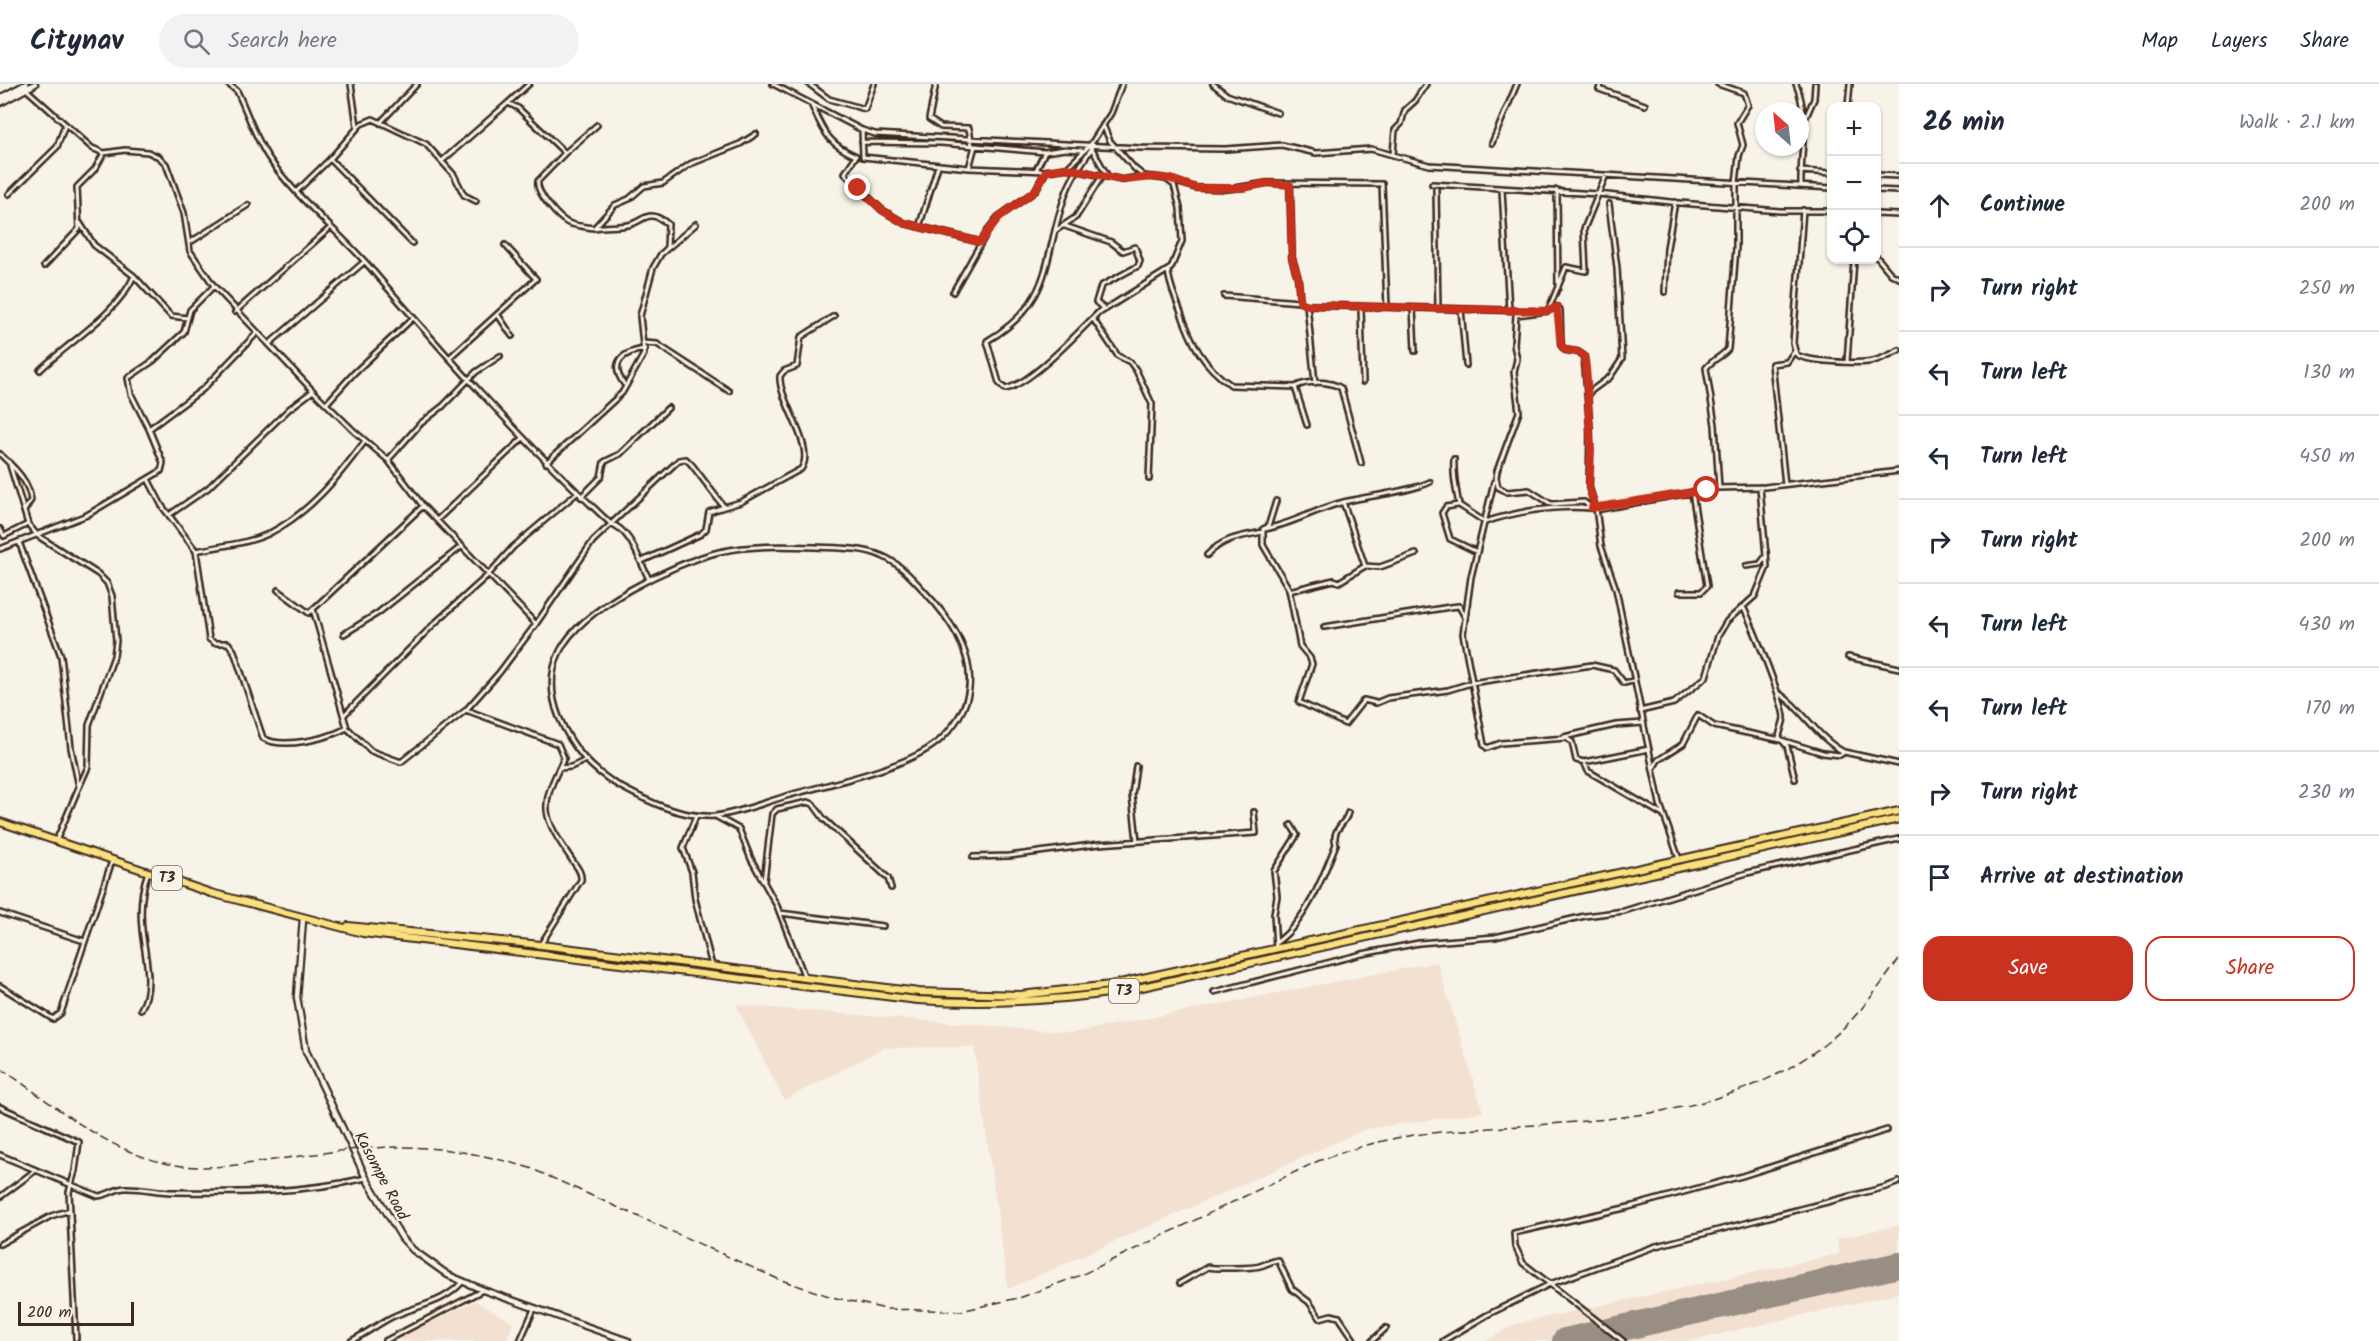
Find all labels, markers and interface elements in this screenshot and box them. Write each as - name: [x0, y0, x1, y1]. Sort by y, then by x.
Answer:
- search box: [159, 14, 579, 68]
- text: Citynav: [30, 19, 123, 64]
- text: Search here: [228, 24, 337, 59]
- icon: search: [180, 25, 213, 58]
- text: Map: [2141, 25, 2178, 58]
- text: Layers: [2211, 25, 2267, 58]
- text: Share: [2300, 25, 2349, 58]
- north arrow: [1755, 102, 1809, 156]
- map controls: [1827, 102, 1881, 264]
- button: +: [1827, 102, 1881, 156]
- text: 26 min: [1923, 102, 2005, 144]
- text: Walk · 2.1 km: [2239, 107, 2355, 139]
- button: −: [1827, 156, 1881, 210]
- route end: [844, 174, 870, 200]
- text: Continue: [1980, 188, 2065, 223]
- icon: ahead: [1923, 189, 1956, 222]
- text: 200 m: [2299, 189, 2355, 221]
- button: locate: [1827, 210, 1881, 264]
- text: Turn right: [1980, 272, 2078, 307]
- icon: right: [1923, 273, 1956, 306]
- text: 250 m: [2299, 273, 2355, 305]
- text: Turn left: [1980, 356, 2067, 391]
- icon: left: [1923, 357, 1956, 390]
- text: 130 m: [2303, 357, 2355, 389]
- text: Turn left: [1980, 440, 2067, 475]
- icon: left: [1923, 441, 1956, 474]
- text: 450 m: [2299, 441, 2355, 473]
- route start: [1693, 476, 1719, 502]
- text: Turn right: [1980, 524, 2078, 559]
- icon: right: [1923, 525, 1956, 558]
- text: 200 m: [2299, 525, 2355, 557]
- text: Turn left: [1980, 608, 2067, 643]
- icon: left: [1923, 609, 1956, 642]
- text: 430 m: [2299, 609, 2355, 641]
- text: Turn left: [1980, 692, 2067, 727]
- icon: left: [1923, 693, 1956, 726]
- text: 170 m: [2306, 693, 2355, 725]
- text: Turn right: [1980, 776, 2078, 811]
- icon: right: [1923, 777, 1956, 810]
- text: 230 m: [2298, 777, 2355, 809]
- text: Arrive at destination: [1980, 860, 2183, 895]
- icon: arrive: [1923, 861, 1956, 894]
- road number: T3: [152, 866, 182, 890]
- button: Save: [1923, 936, 2133, 1001]
- button: Share: [2145, 936, 2355, 1001]
- road number: T3: [1109, 979, 1139, 1003]
- street label: Kasompe Road: [347, 1127, 415, 1226]
- scale bar: [18, 1299, 134, 1326]
- text: 200 m: [27, 1300, 71, 1325]

